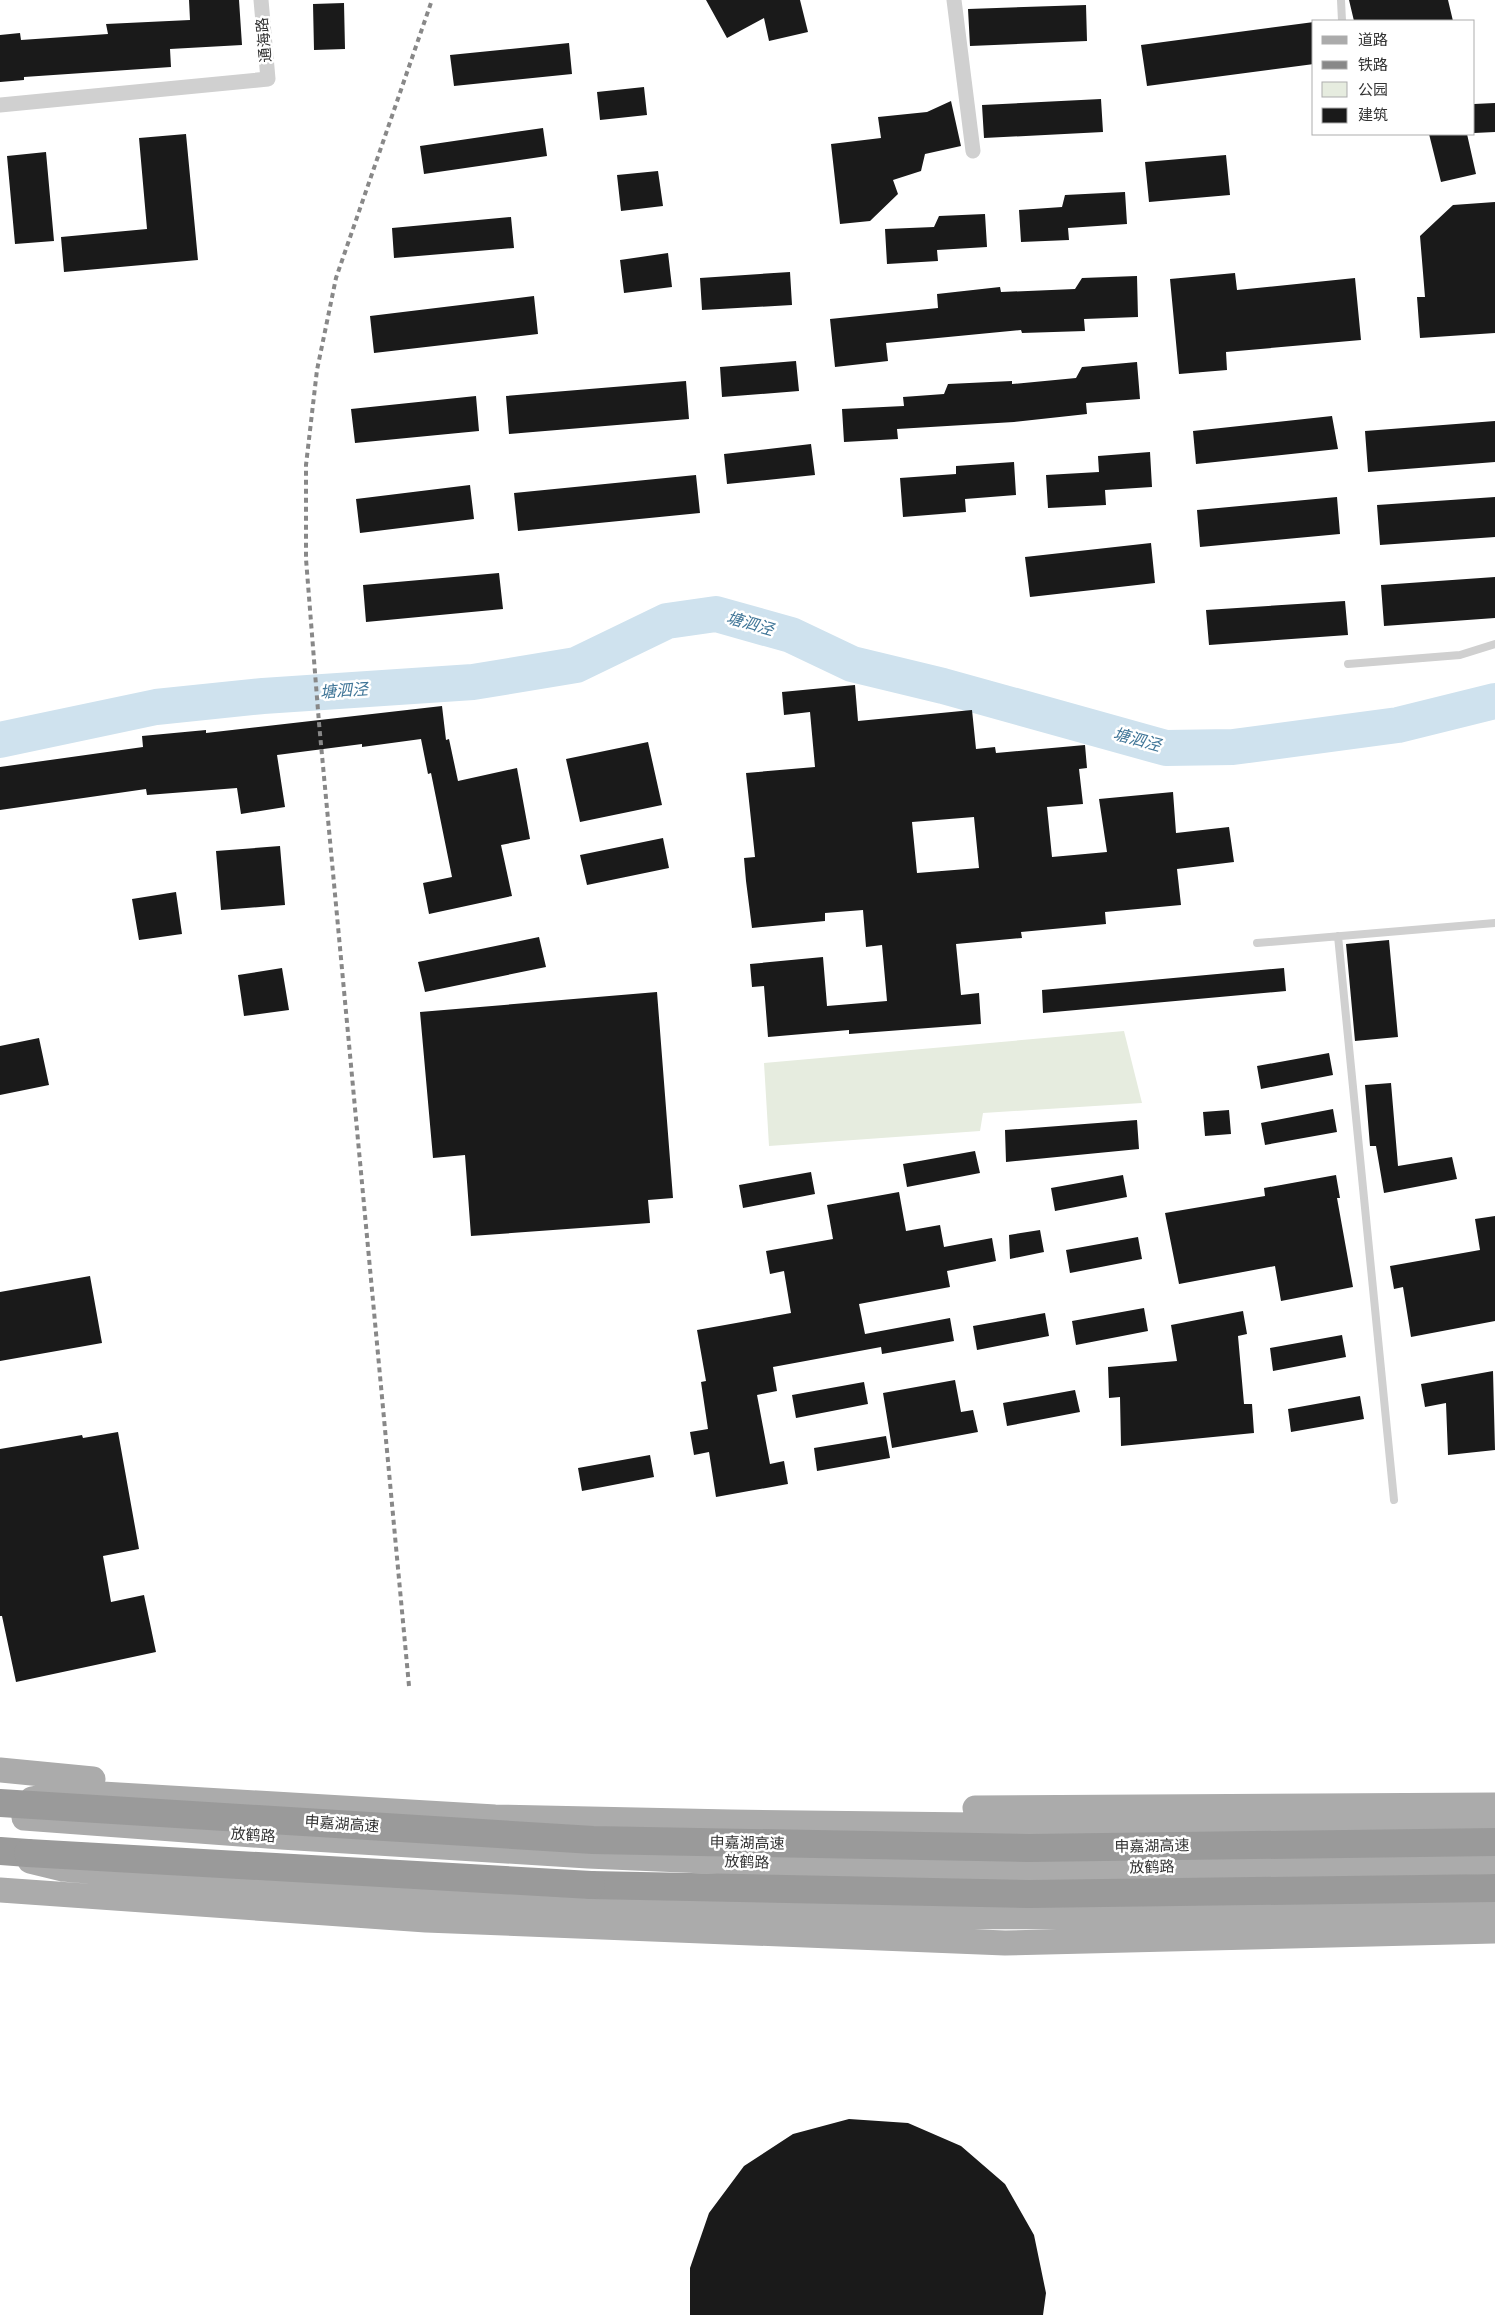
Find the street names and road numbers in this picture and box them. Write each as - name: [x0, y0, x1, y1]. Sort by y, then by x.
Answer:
- street label: 通海路: [252, 17, 276, 63]
- street label: 申嘉湖高速: [304, 1811, 380, 1837]
- street label: 放鹤路: [230, 1823, 276, 1847]
- street label: 申嘉湖高速: [709, 1832, 785, 1854]
- street label: 申嘉湖高速: [1114, 1835, 1190, 1857]
- street label: 放鹤路: [724, 1851, 770, 1873]
- street label: 放鹤路: [1129, 1857, 1175, 1877]

